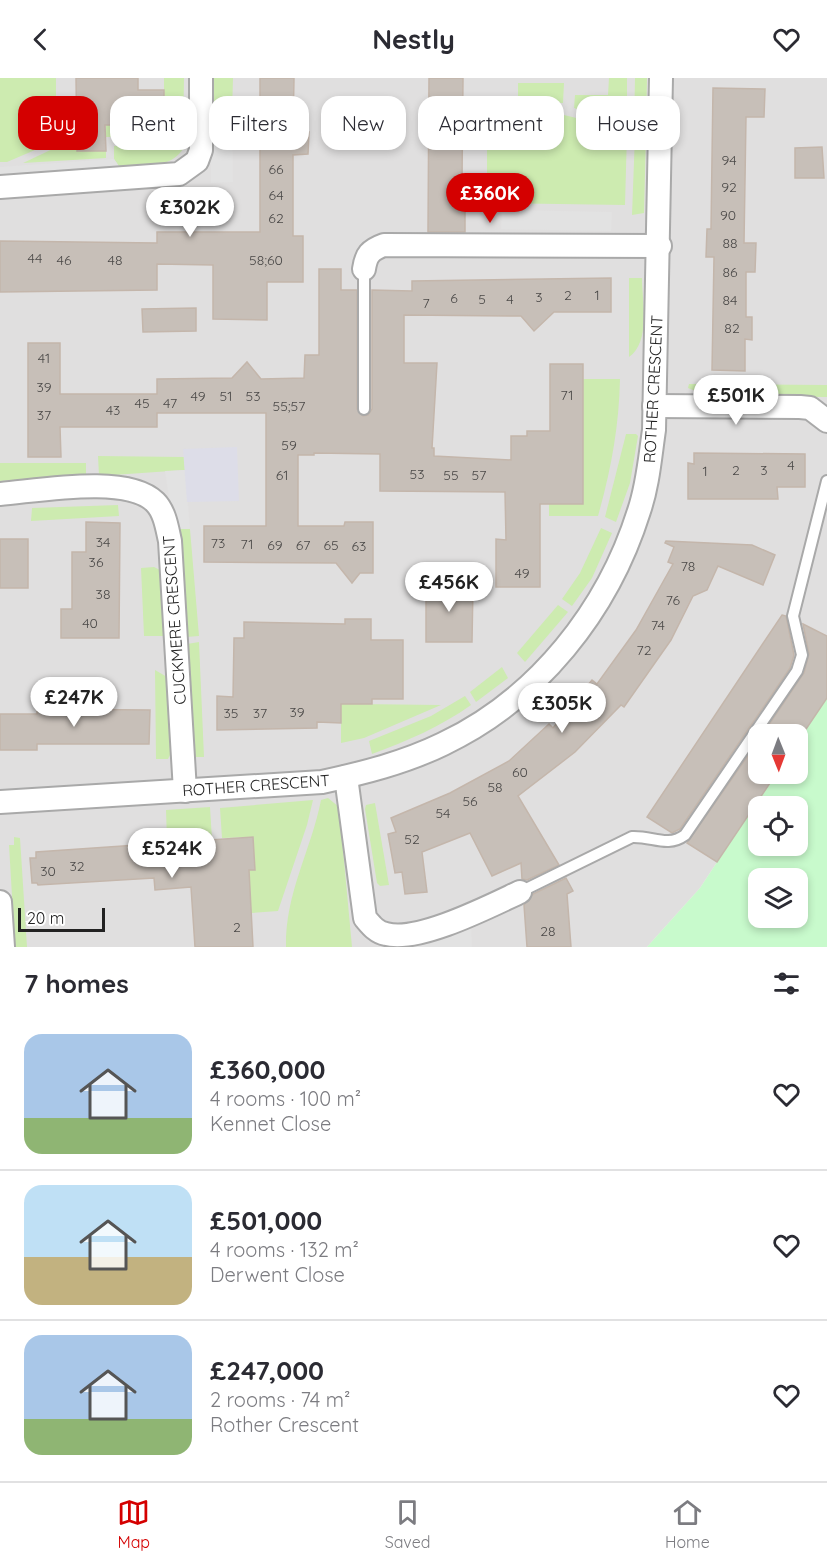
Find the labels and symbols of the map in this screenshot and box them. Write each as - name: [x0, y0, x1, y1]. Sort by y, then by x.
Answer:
- house number: 94: [721, 151, 737, 169]
- house number: 66: [268, 160, 284, 178]
- pin: £360K: [448, 173, 532, 224]
- house number: 92: [721, 178, 737, 196]
- house number: 64: [268, 186, 284, 204]
- pin: £302K: [148, 187, 232, 238]
- house number: 90: [720, 206, 736, 224]
- house number: 62: [268, 209, 284, 227]
- house number: 88: [722, 234, 738, 252]
- house number: 44: [28, 249, 42, 267]
- house number: 46: [57, 251, 72, 269]
- house number: 48: [108, 251, 122, 269]
- house number: 58;60: [249, 251, 283, 269]
- house number: 86: [722, 263, 738, 281]
- house number: 2: [564, 286, 572, 304]
- house number: 1: [594, 286, 600, 304]
- house number: 3: [535, 288, 543, 306]
- house number: 6: [450, 289, 458, 307]
- house number: 5: [478, 290, 486, 308]
- house number: 4: [506, 290, 514, 308]
- house number: 84: [723, 291, 737, 309]
- house number: 7: [422, 294, 430, 312]
- street label: ROTHER CRESCENT: [639, 314, 667, 463]
- house number: 82: [724, 319, 740, 337]
- house number: 41: [38, 349, 50, 367]
- pin: £501K: [694, 375, 778, 426]
- house number: 39: [36, 378, 52, 396]
- house number: 71: [560, 386, 574, 404]
- house number: 49: [191, 387, 206, 405]
- house number: 51: [220, 387, 232, 405]
- house number: 53: [246, 387, 260, 405]
- house number: 45: [134, 394, 150, 412]
- house number: 47: [163, 394, 177, 412]
- house number: 55;57: [273, 397, 305, 415]
- house number: 43: [106, 401, 120, 419]
- house number: 37: [37, 406, 51, 424]
- house number: 59: [281, 436, 297, 454]
- house number: 4: [787, 456, 795, 474]
- house number: 2: [732, 461, 740, 479]
- house number: 3: [760, 461, 768, 479]
- house number: 1: [702, 462, 708, 480]
- house number: 53: [410, 465, 424, 483]
- house number: 61: [276, 466, 288, 484]
- house number: 55: [443, 466, 459, 484]
- house number: 57: [472, 466, 486, 484]
- house number: 34: [96, 533, 110, 551]
- street label: CUCKMERE CRESCENT: [158, 534, 190, 705]
- house number: 73: [211, 534, 225, 552]
- house number: 71: [240, 535, 254, 553]
- house number: 69: [267, 536, 283, 554]
- house number: 67: [296, 536, 310, 554]
- house number: 65: [323, 536, 339, 554]
- house number: 63: [352, 537, 366, 555]
- house number: 36: [89, 553, 104, 571]
- house number: 78: [681, 557, 695, 575]
- pin: £456K: [407, 562, 491, 613]
- house number: 49: [515, 564, 530, 582]
- house number: 38: [96, 585, 110, 603]
- house number: 76: [666, 591, 681, 609]
- house number: 40: [82, 614, 98, 632]
- house number: 74: [651, 616, 665, 634]
- house number: 72: [637, 641, 652, 659]
- pin: £247K: [32, 677, 116, 728]
- pin: £305K: [520, 683, 604, 734]
- house number: 39: [289, 703, 305, 721]
- house number: 35: [224, 704, 238, 722]
- house number: 37: [253, 704, 267, 722]
- north arrow: [748, 724, 808, 784]
- house number: 60: [512, 763, 528, 781]
- street label: ROTHER CRESCENT: [182, 770, 331, 800]
- house number: 58: [487, 778, 503, 796]
- house number: 56: [462, 792, 478, 810]
- house number: 54: [435, 804, 451, 822]
- pin: £524K: [130, 828, 214, 879]
- house number: 52: [404, 830, 420, 848]
- house number: 32: [69, 857, 85, 875]
- house number: 30: [40, 862, 56, 880]
- scale bar: [18, 905, 105, 932]
- house number: 2: [233, 918, 241, 936]
- house number: 28: [540, 922, 556, 940]

